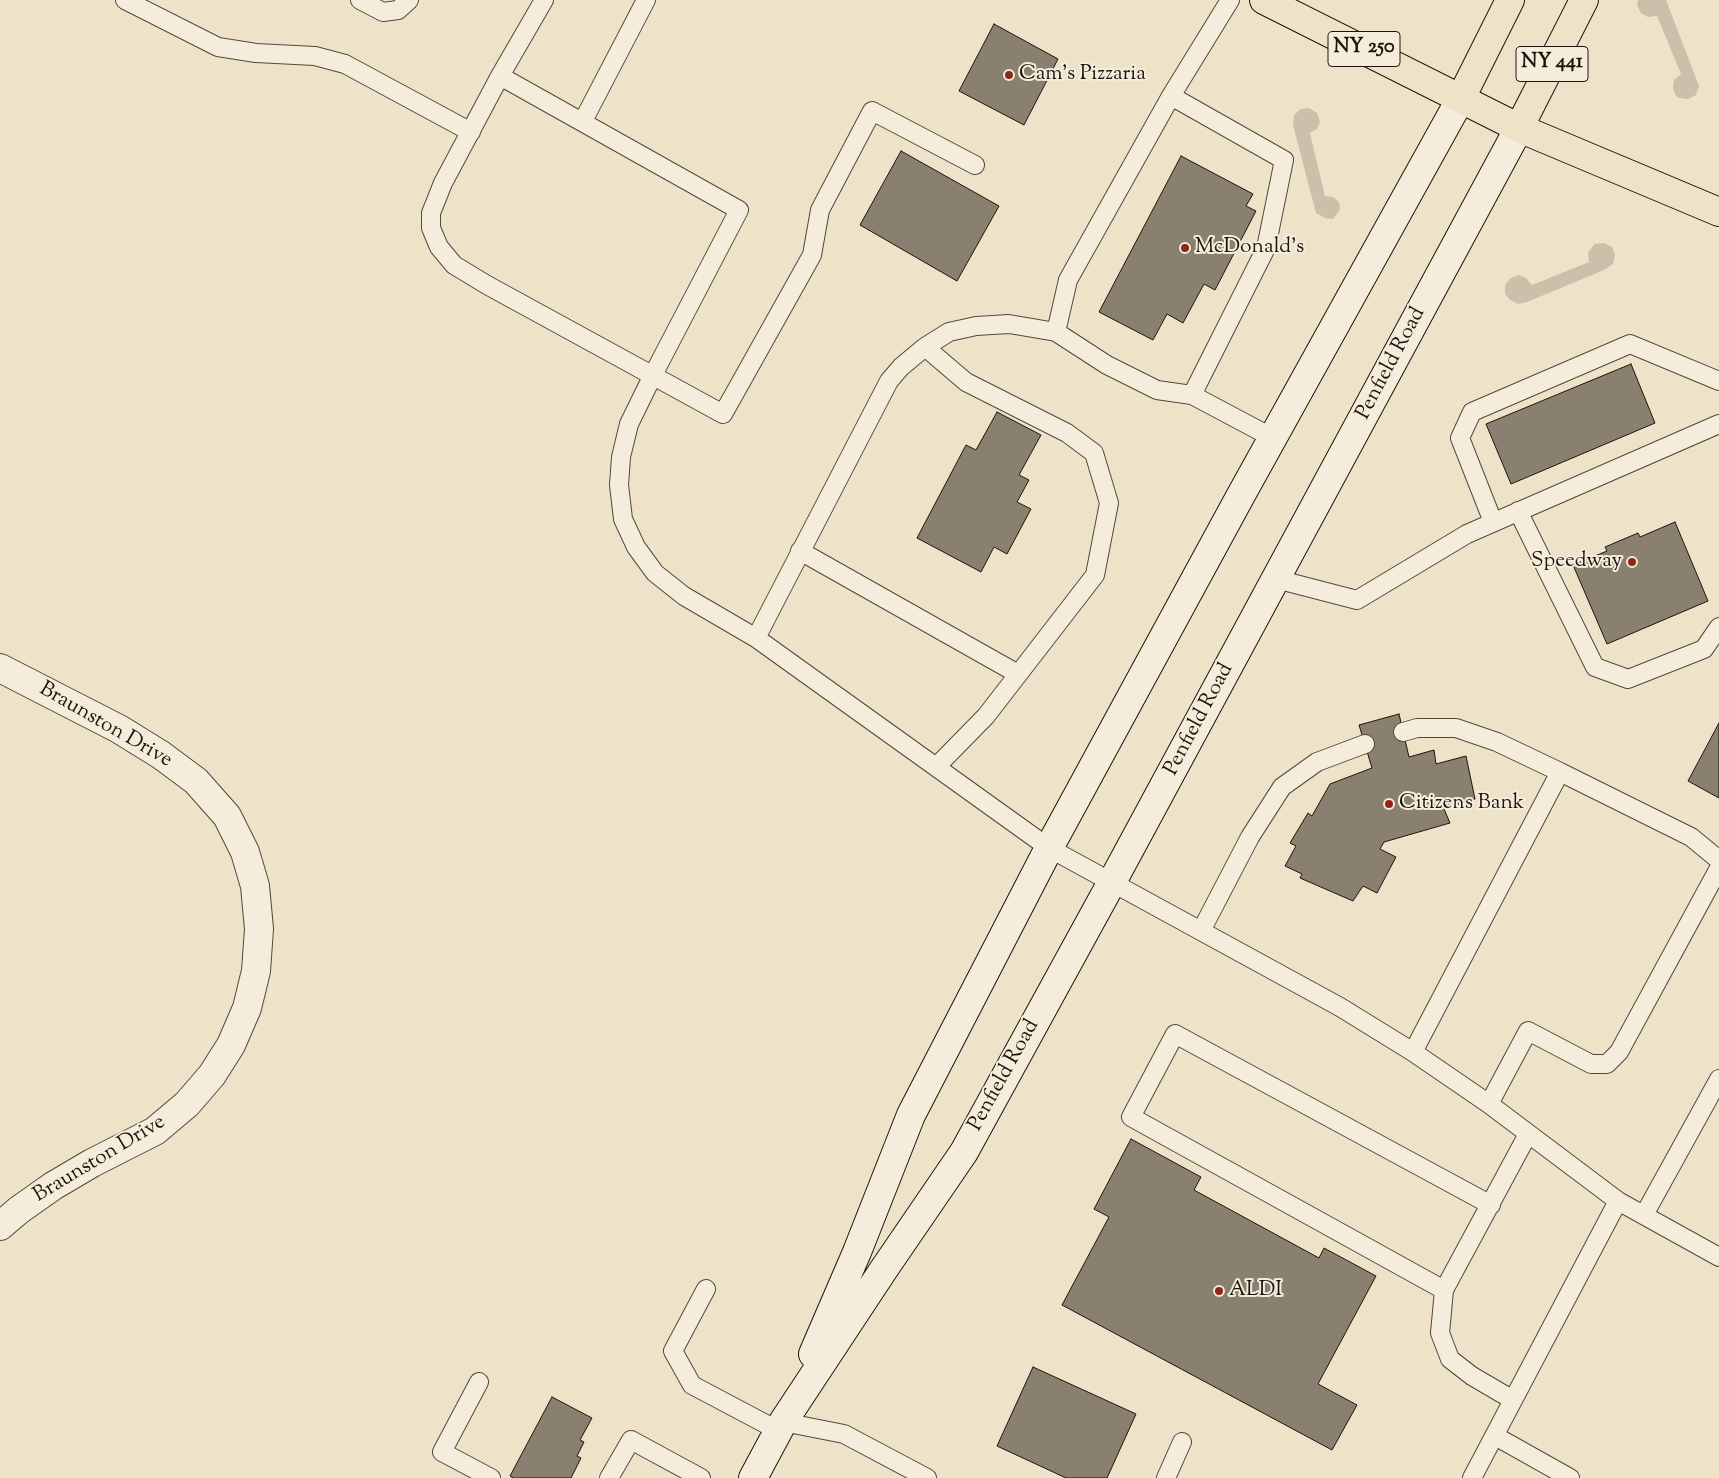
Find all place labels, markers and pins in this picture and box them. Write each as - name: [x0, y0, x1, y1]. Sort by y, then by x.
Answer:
- place label: Cam's Pizzaria: [1019, 62, 1146, 88]
- marker: Cam's Pizzaria: [1003, 69, 1015, 81]
- place label: McDonald's: [1195, 235, 1304, 261]
- marker: McDonald's: [1179, 242, 1191, 254]
- place label: Speedway: [1531, 549, 1622, 575]
- marker: Speedway: [1626, 556, 1638, 568]
- place label: Citizens Bank: [1399, 791, 1524, 817]
- marker: Citizens Bank: [1383, 798, 1395, 810]
- place label: ALDI: [1229, 1278, 1282, 1304]
- marker: ALDI: [1213, 1285, 1225, 1297]

